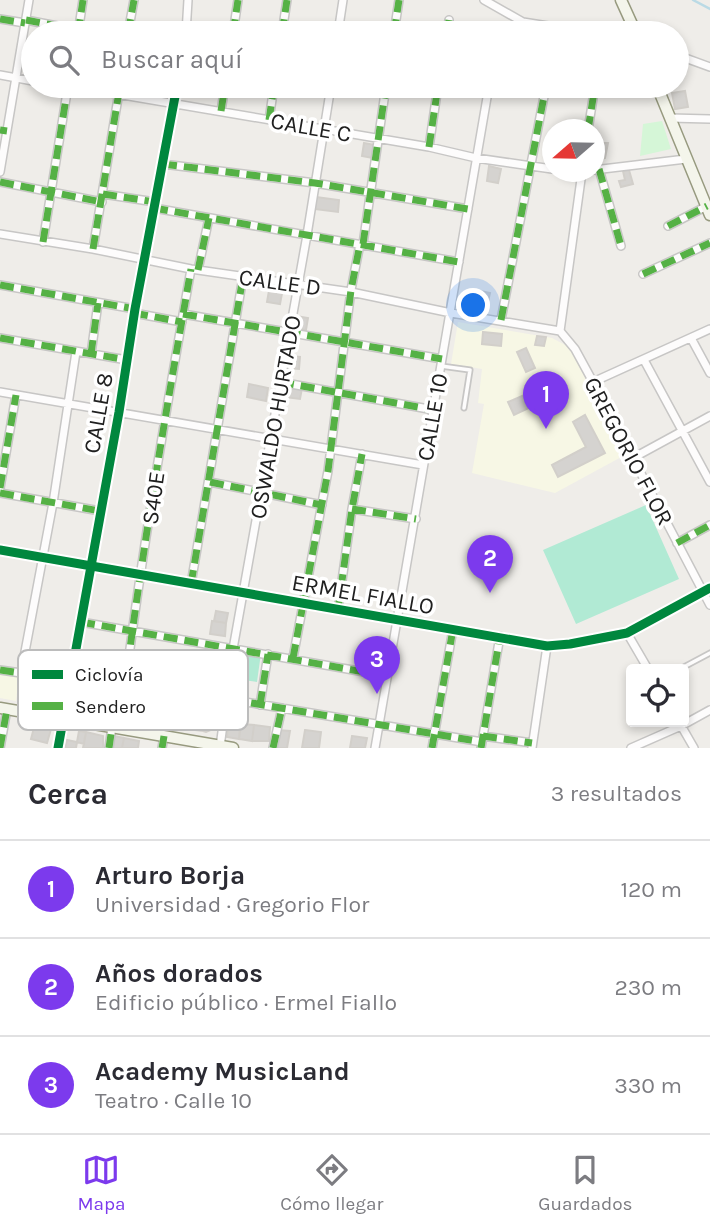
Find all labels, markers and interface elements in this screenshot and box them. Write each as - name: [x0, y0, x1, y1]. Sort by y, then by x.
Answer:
- search box: [21, 21, 689, 98]
- icon: search: [45, 41, 83, 79]
- text: Buscar aquí: [101, 44, 243, 75]
- street label: CALLE C: [269, 107, 353, 148]
- north arrow: [542, 119, 605, 182]
- street label: CALLE D: [237, 263, 323, 302]
- your location: [456, 288, 490, 322]
- street label: OSWALDO HURTADO: [244, 313, 307, 521]
- street label: CALLE 8: [78, 371, 119, 455]
- street label: CALLE 10: [412, 371, 453, 463]
- pin: 1: [523, 371, 569, 429]
- street label: GREGORIO FLOR: [578, 372, 679, 530]
- street label: S40E: [136, 470, 171, 526]
- pin: 2: [467, 535, 513, 593]
- street label: ERMEL FIALLO: [290, 569, 436, 620]
- pin: 3: [354, 636, 400, 694]
- legend: [18, 650, 248, 730]
- text: Ciclovía: [75, 664, 144, 686]
- map controls: [626, 664, 689, 727]
- button: locate: [626, 664, 689, 727]
- text: Sendero: [75, 696, 146, 718]
- text: Cerca: [28, 776, 108, 812]
- text: 3 resultados: [551, 780, 682, 807]
- text: Arturo Borja: [95, 860, 245, 891]
- text: 1: [47, 876, 55, 903]
- text: 120 m: [620, 876, 682, 903]
- text: Universidad · Gregorio Flor: [95, 891, 369, 918]
- text: Años dorados: [95, 958, 263, 989]
- text: 2: [44, 974, 58, 1001]
- text: 230 m: [614, 974, 682, 1001]
- text: Edificio público · Ermel Fiallo: [95, 989, 397, 1016]
- text: Academy MusicLand: [95, 1056, 350, 1087]
- text: 3: [44, 1072, 58, 1099]
- text: 330 m: [614, 1072, 682, 1099]
- text: Teatro · Calle 10: [95, 1087, 252, 1114]
- tab: Mapa: [77, 1151, 126, 1215]
- tab: Cómo llegar: [280, 1151, 383, 1215]
- tab: Guardados: [538, 1151, 633, 1215]

